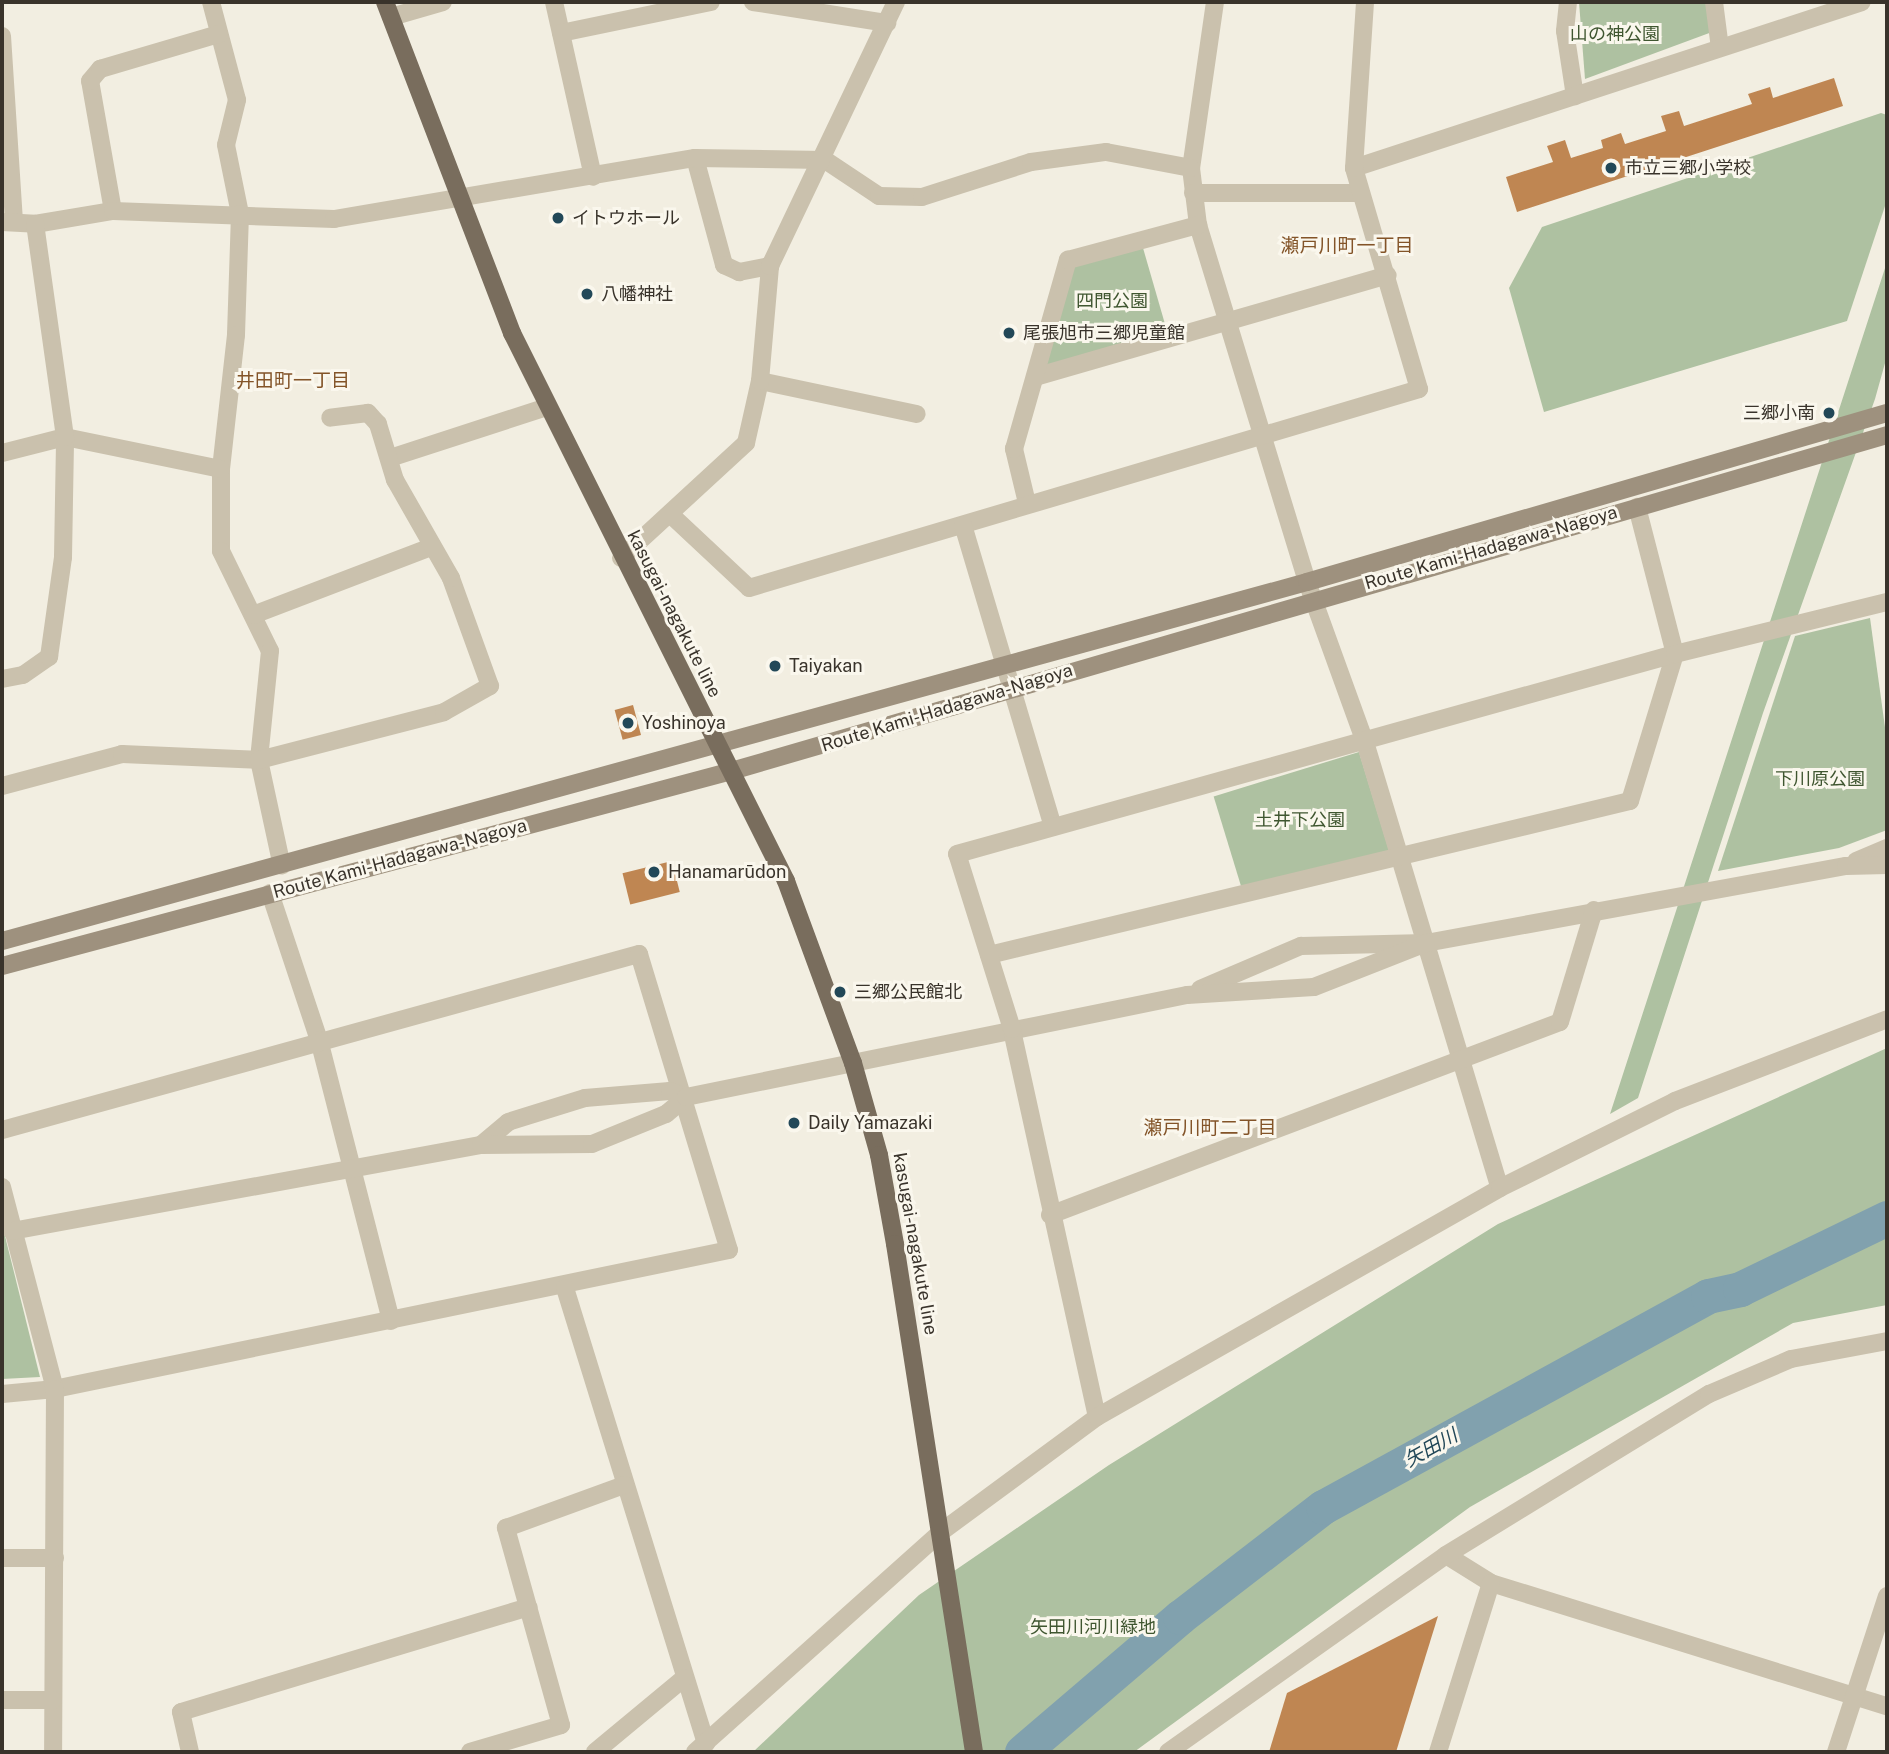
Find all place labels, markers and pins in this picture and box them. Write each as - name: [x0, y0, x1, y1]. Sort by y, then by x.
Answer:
- place label: 市立三郷小学校: [1625, 157, 1751, 179]
- marker: 市立三郷小学校: [1603, 160, 1619, 176]
- place label: イトウホール: [572, 207, 680, 229]
- marker: イトウホール: [550, 210, 566, 226]
- place label: 八幡神社: [601, 283, 673, 305]
- marker: 八幡神社: [579, 286, 595, 302]
- place label: 尾張旭市三郷児童館: [1023, 322, 1185, 344]
- marker: 尾張旭市三郷児童館: [1001, 325, 1017, 341]
- place label: 三郷小南: [1743, 402, 1815, 424]
- marker: 三郷小南: [1821, 405, 1837, 421]
- place label: Taiyakan: [789, 655, 863, 677]
- marker: Taiyakan: [767, 658, 783, 674]
- place label: Yoshinoya: [642, 712, 726, 734]
- marker: Yoshinoya: [620, 715, 636, 731]
- place label: Hanamarūdon: [668, 861, 786, 883]
- marker: Hanamarūdon: [646, 864, 662, 880]
- place label: 三郷公民館北: [854, 981, 962, 1003]
- marker: 三郷公民館北: [832, 984, 848, 1000]
- place label: Daily Yamazaki: [808, 1112, 933, 1134]
- marker: Daily Yamazaki: [786, 1115, 802, 1131]

